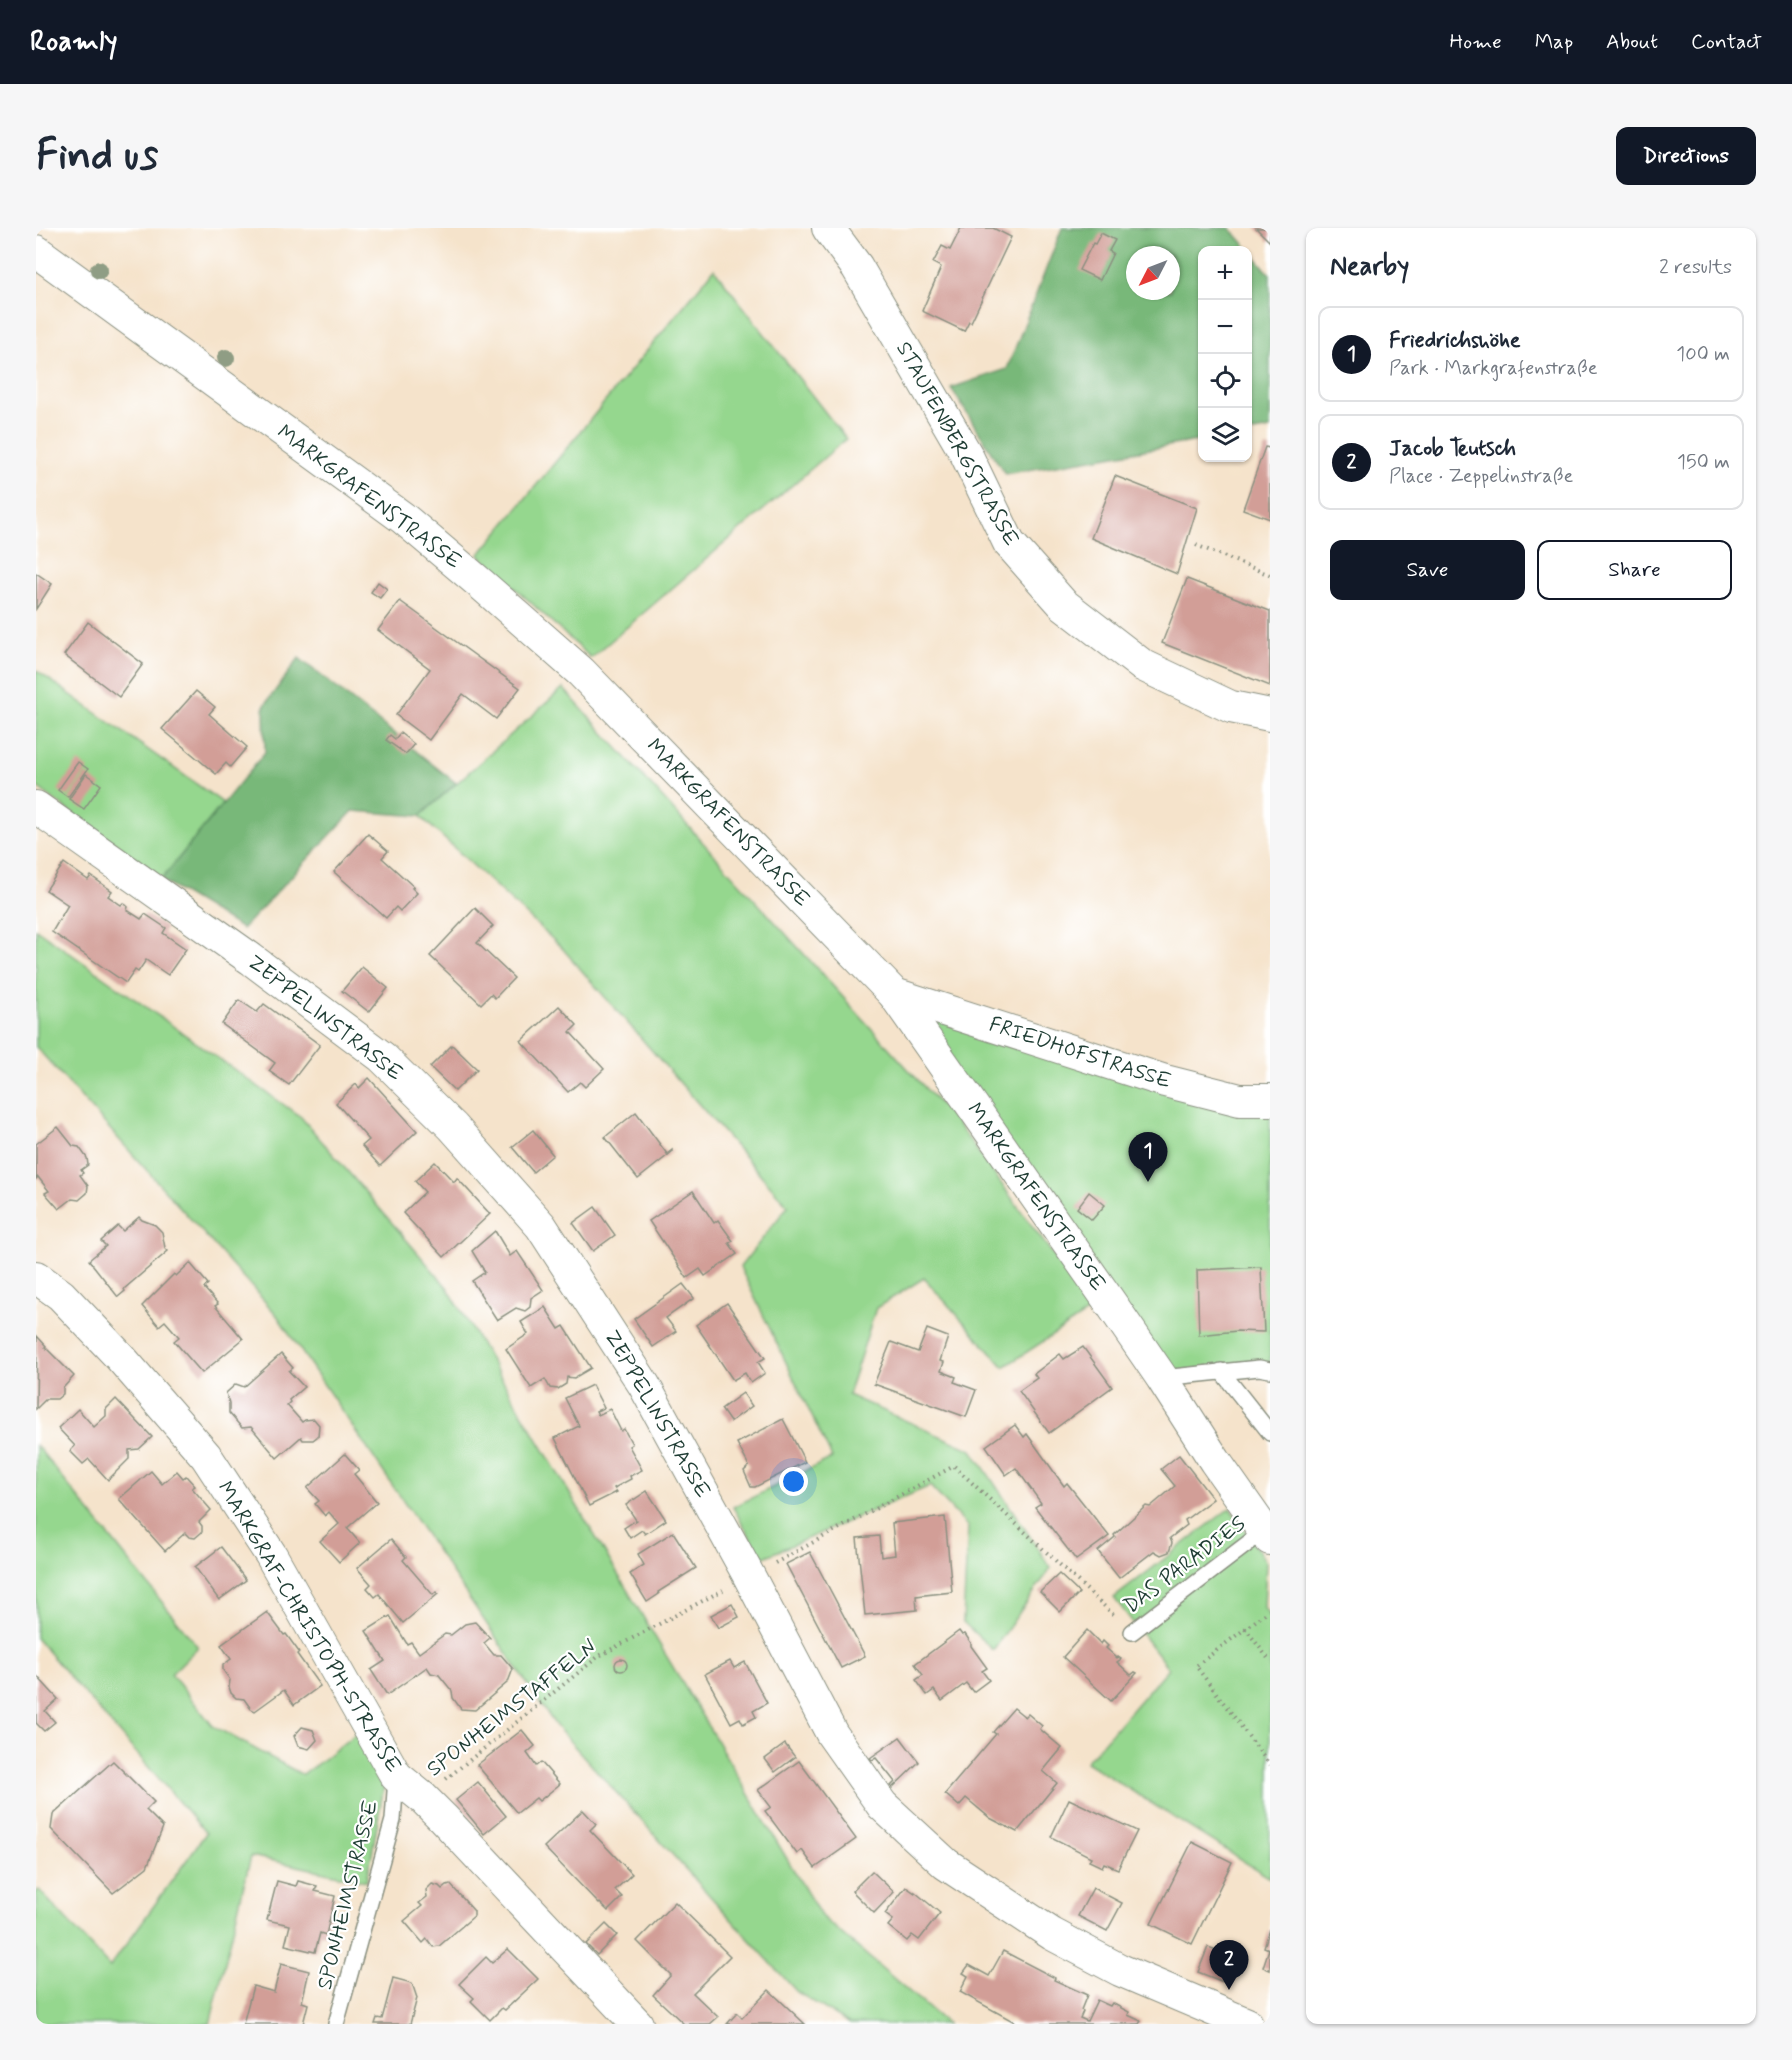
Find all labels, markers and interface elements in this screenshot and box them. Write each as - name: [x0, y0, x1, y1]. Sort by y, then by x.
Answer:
- text: Roamly: [30, 24, 118, 61]
- text: Home: [1450, 28, 1502, 56]
- text: Map: [1535, 28, 1573, 56]
- text: About: [1606, 28, 1658, 56]
- text: Contact: [1691, 28, 1762, 56]
- button: Directions: [1616, 127, 1756, 185]
- text: Find us: [36, 129, 158, 184]
- north arrow: [1126, 246, 1180, 300]
- map controls: [1198, 246, 1252, 462]
- button: +: [1198, 246, 1252, 300]
- text: Nearby: [1330, 250, 1409, 284]
- text: 2 results: [1659, 254, 1732, 281]
- button: −: [1198, 300, 1252, 354]
- text: Friedrichshöhe: [1389, 327, 1521, 355]
- street label: STAUFENBERGSTRASSE: [889, 337, 1025, 551]
- text: 1: [1347, 341, 1356, 368]
- text: 100 m: [1676, 341, 1730, 368]
- button: locate: [1198, 354, 1252, 408]
- text: Park · Markgrafenstraße: [1389, 355, 1598, 382]
- button: layers: [1198, 408, 1252, 462]
- street label: MARKGRAFENSTRASSE: [271, 418, 467, 576]
- text: Jacob Teutsch: [1389, 435, 1516, 463]
- text: 2: [1347, 449, 1356, 476]
- text: 150 m: [1677, 449, 1730, 476]
- text: Place · Zeppelinstraße: [1389, 463, 1573, 490]
- button: Save: [1330, 540, 1525, 600]
- button: Share: [1537, 540, 1732, 600]
- street label: MARKGRAFENSTRASSE: [640, 733, 816, 913]
- street label: ZEPPELINSTRASSE: [242, 949, 408, 1087]
- street label: FRIEDHOFSTRASSE: [985, 1010, 1175, 1096]
- street label: MARKGRAFENSTRASSE: [960, 1097, 1112, 1297]
- pin: 1: [1128, 1132, 1168, 1182]
- street label: ZEPPELINSTRASSE: [597, 1325, 717, 1503]
- your location: [779, 1467, 808, 1496]
- street label: MARKGRAF-CHRISTOPH-STRASSE: [211, 1476, 407, 1778]
- street label: DAS PARADIES: [1118, 1510, 1252, 1620]
- street label: SPONHEIMSTAFFELN: [421, 1633, 603, 1783]
- street label: SPONHEIMSTRASSE: [311, 1797, 385, 1993]
- pin: 2: [1210, 1940, 1248, 1990]

